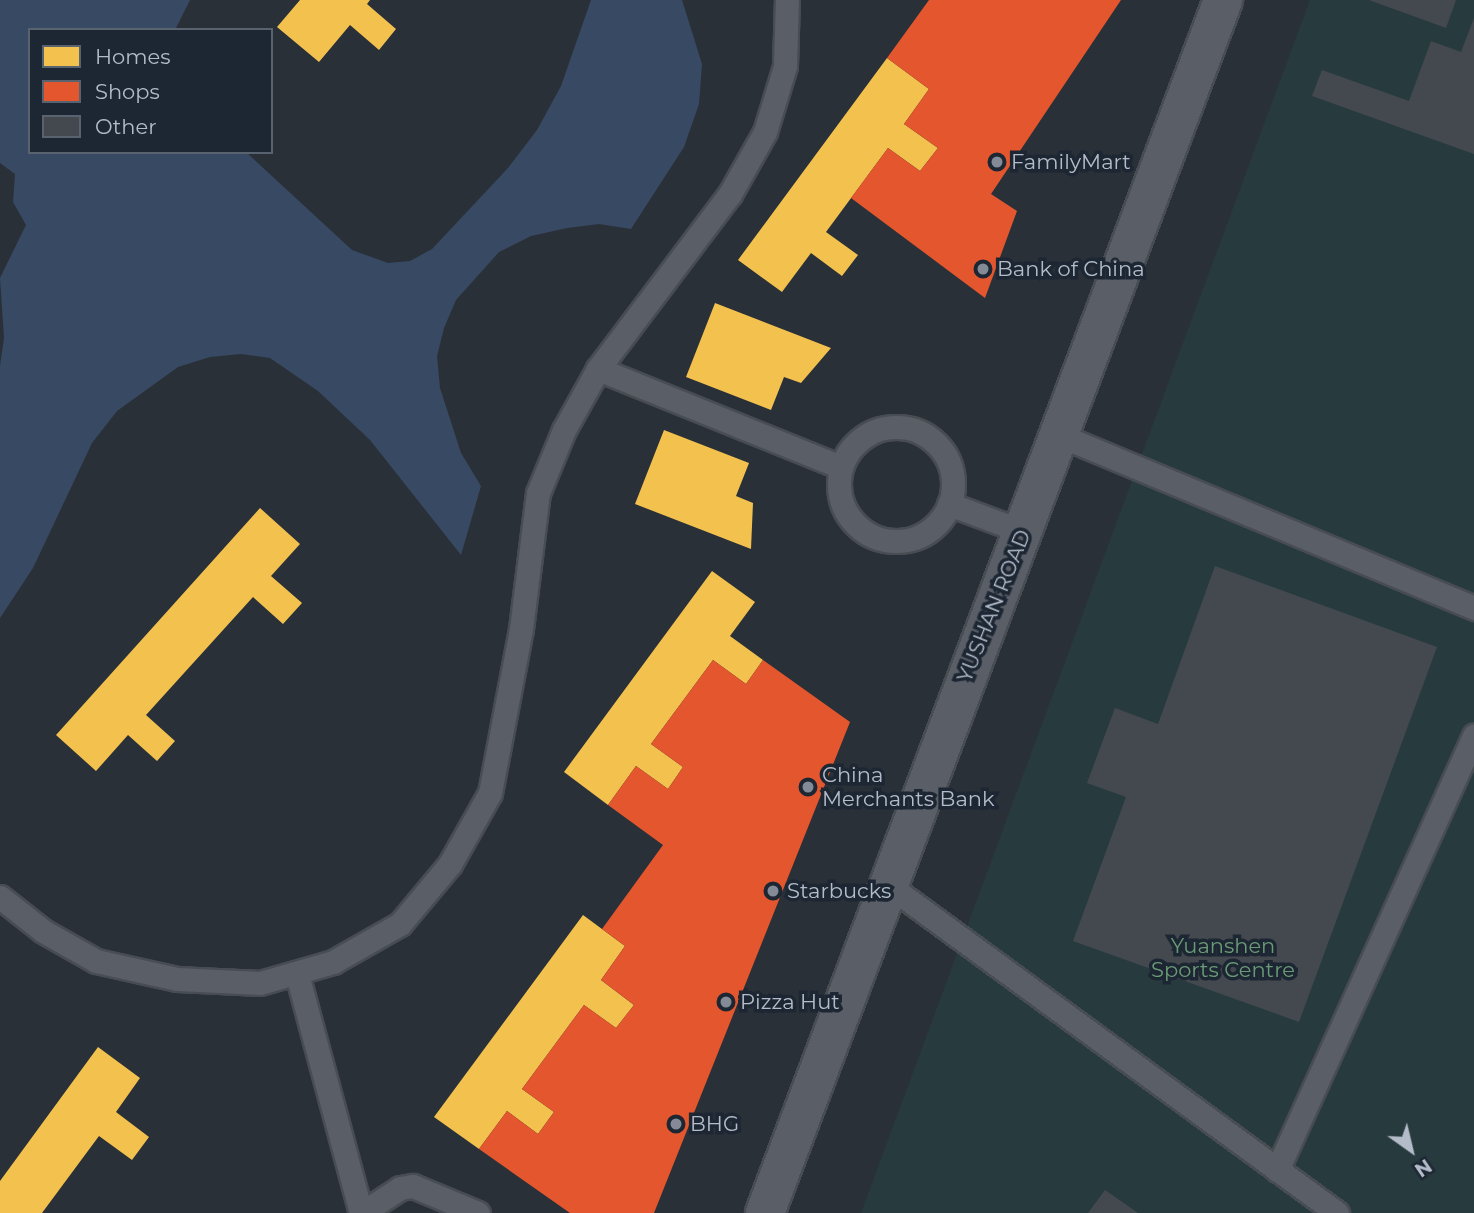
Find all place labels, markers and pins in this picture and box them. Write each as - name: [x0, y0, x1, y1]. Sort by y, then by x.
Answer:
- place label: FamilyMart: [1011, 149, 1131, 175]
- marker: FamilyMart: [989, 154, 1005, 170]
- place label: Bank of China: [997, 256, 1145, 282]
- marker: Bank of China: [975, 261, 991, 277]
- place label: China Merchants Bank: [822, 762, 995, 812]
- marker: China Merchants Bank: [800, 779, 816, 795]
- place label: Starbucks: [787, 878, 891, 904]
- marker: Starbucks: [765, 883, 781, 899]
- place label: Pizza Hut: [740, 989, 840, 1015]
- marker: Pizza Hut: [718, 994, 734, 1010]
- place label: BHG: [690, 1111, 739, 1137]
- marker: BHG: [668, 1116, 684, 1132]

